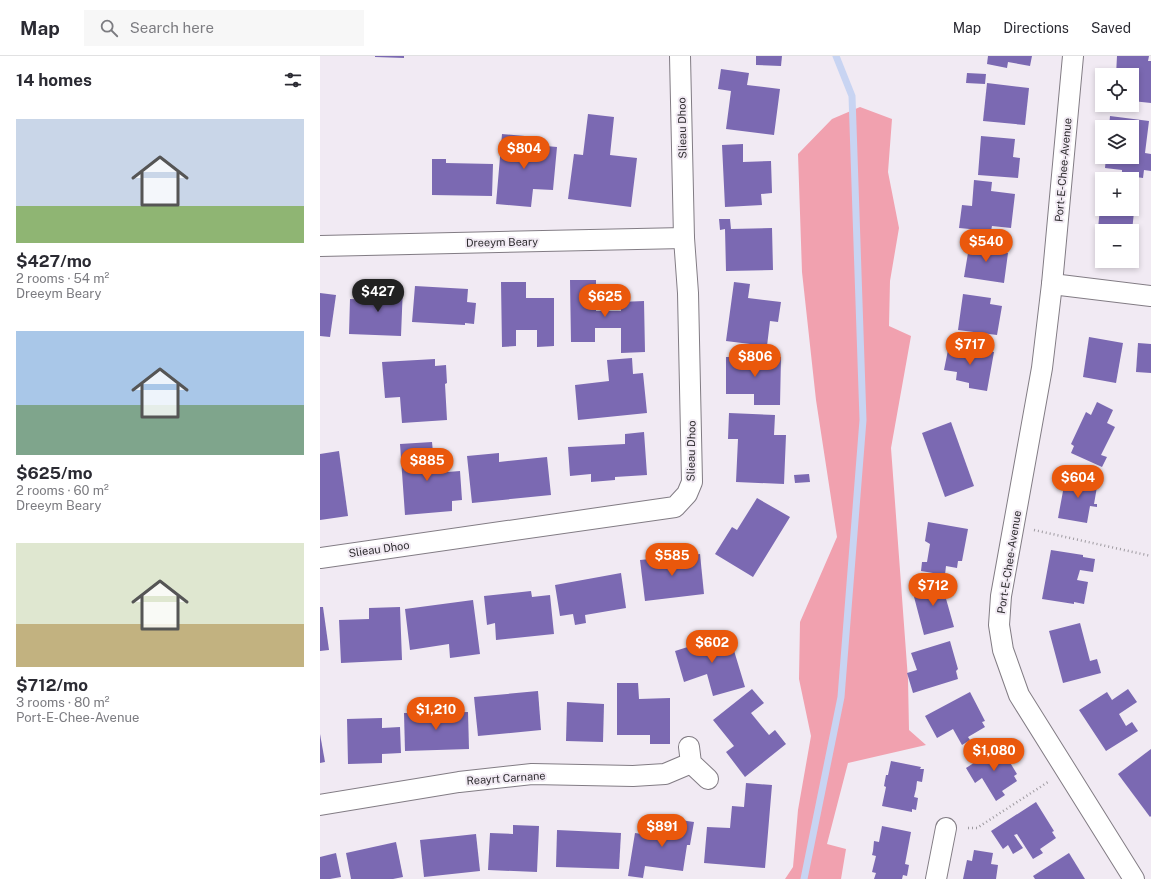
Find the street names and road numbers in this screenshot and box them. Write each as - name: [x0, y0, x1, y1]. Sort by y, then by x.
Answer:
- street label: Slieau Dhoo: [675, 97, 689, 159]
- street label: Port-E-Chee-Avenue: [1052, 118, 1074, 222]
- street label: Dreeym Beary: [466, 235, 538, 249]
- street label: Slieau Dhoo: [684, 420, 698, 482]
- street label: Port-E-Chee-Avenue: [995, 510, 1023, 614]
- street label: Slieau Dhoo: [348, 539, 410, 559]
- street label: Reayrt Carnane: [466, 769, 546, 787]

